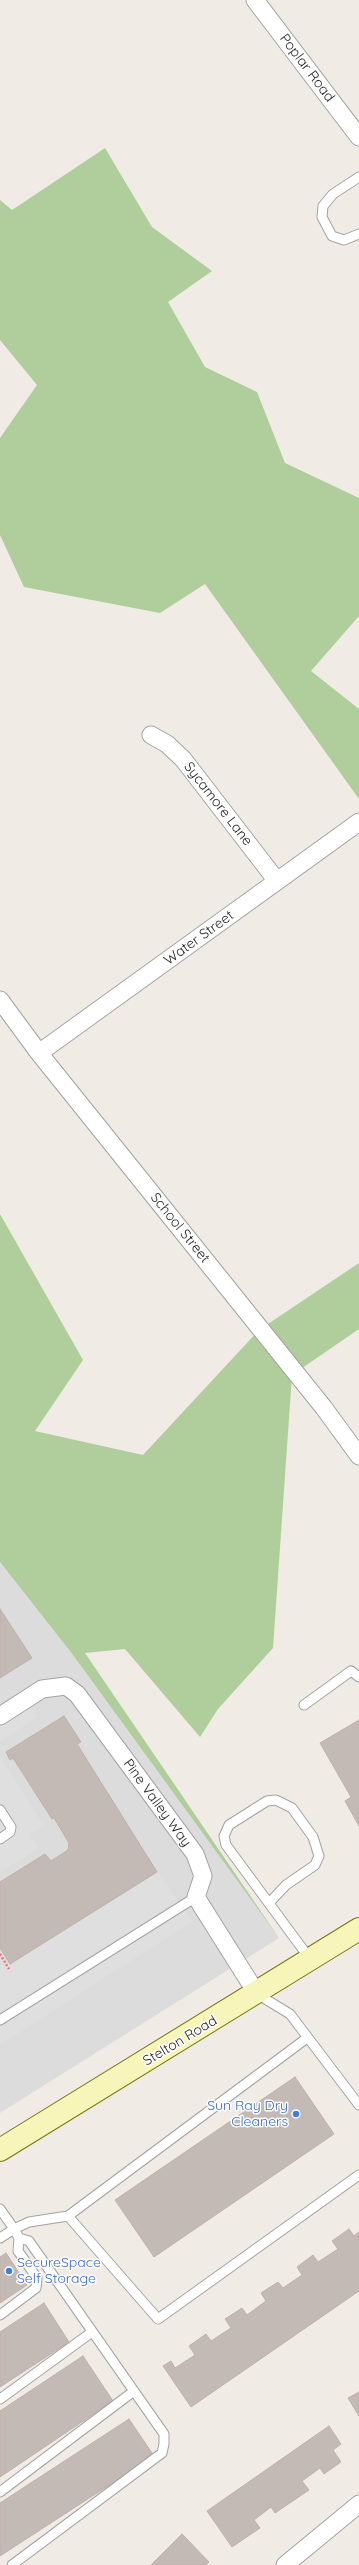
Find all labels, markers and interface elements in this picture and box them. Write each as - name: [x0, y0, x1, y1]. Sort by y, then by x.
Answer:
- street label: Poplar Road: [276, 31, 338, 105]
- street label: Sycamore Lane: [180, 759, 256, 849]
- street label: Water Street: [161, 907, 237, 969]
- street label: School Street: [147, 1190, 213, 1266]
- street label: Pine Valley Way: [119, 1756, 195, 1850]
- street label: Stelton Road: [140, 2012, 220, 2070]
- place label: Sun Ray Dry Cleaners: [207, 2098, 288, 2130]
- marker: Sun Ray Dry Cleaners: [291, 2109, 301, 2119]
- place label: SecureSpace Self Storage: [17, 2255, 101, 2288]
- marker: SecureSpace Self Storage: [4, 2266, 14, 2276]

